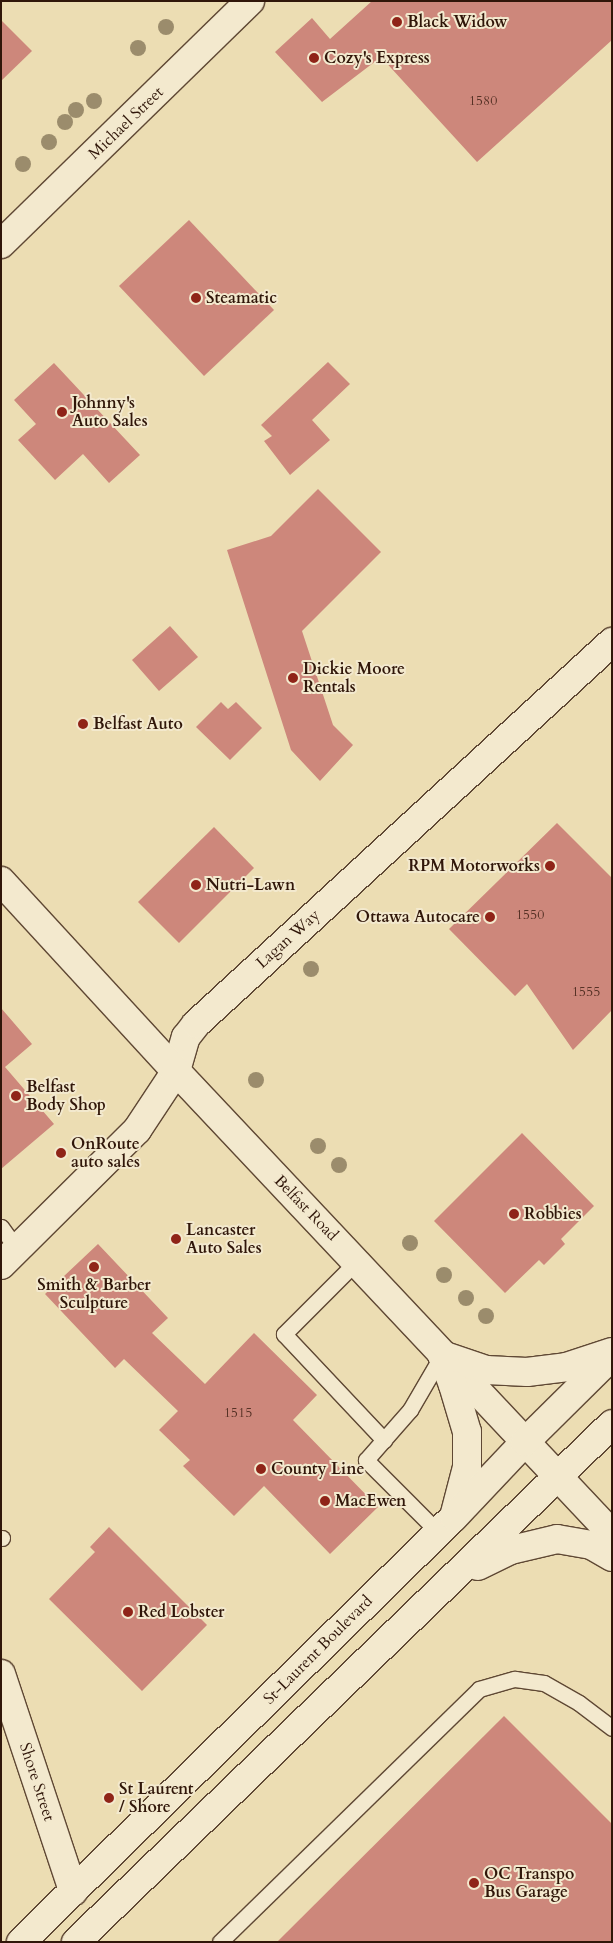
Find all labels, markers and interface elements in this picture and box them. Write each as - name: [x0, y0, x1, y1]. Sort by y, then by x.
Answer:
- place label: Black Widow: [407, 12, 508, 32]
- marker: Black Widow: [391, 16, 403, 28]
- place label: Cozy's Express: [324, 48, 430, 68]
- marker: Cozy's Express: [308, 52, 320, 64]
- street label: Michael Street: [85, 83, 167, 163]
- house number: 1580: [469, 93, 497, 109]
- place label: Steamatic: [206, 288, 277, 308]
- marker: Steamatic: [190, 292, 202, 304]
- place label: Johnny's Auto Sales: [72, 393, 148, 431]
- marker: Johnny's Auto Sales: [56, 406, 68, 418]
- place label: Dickie Moore Rentals: [303, 659, 405, 697]
- marker: Dickie Moore Rentals: [287, 672, 299, 684]
- place label: Belfast Auto: [93, 714, 183, 734]
- marker: Belfast Auto: [77, 718, 89, 730]
- place label: RPM Motorworks: [408, 856, 540, 876]
- marker: RPM Motorworks: [544, 860, 556, 872]
- place label: Nutri-Lawn: [206, 875, 295, 895]
- marker: Nutri-Lawn: [190, 879, 202, 891]
- street label: Lagan Way: [252, 905, 324, 973]
- place label: Ottawa Autocare: [356, 907, 480, 927]
- house number: 1550: [516, 907, 544, 923]
- marker: Ottawa Autocare: [484, 911, 496, 923]
- house number: 1555: [572, 984, 600, 1000]
- place label: Belfast Body Shop: [26, 1077, 106, 1115]
- marker: Belfast Body Shop: [10, 1090, 22, 1102]
- place label: OnRoute auto sales: [71, 1134, 140, 1172]
- marker: OnRoute auto sales: [55, 1147, 67, 1159]
- street label: Belfast Road: [270, 1171, 342, 1245]
- place label: Robbies: [524, 1204, 582, 1224]
- marker: Robbies: [508, 1208, 520, 1220]
- place label: Lancaster Auto Sales: [186, 1220, 262, 1258]
- marker: Lancaster Auto Sales: [170, 1233, 182, 1245]
- marker: Smith & Barber Sculpture: [88, 1261, 100, 1273]
- place label: Smith & Barber Sculpture: [37, 1275, 151, 1313]
- house number: 1515: [224, 1405, 252, 1421]
- place label: County Line: [271, 1459, 364, 1479]
- marker: County Line: [255, 1463, 267, 1475]
- place label: MacEwen: [335, 1491, 406, 1511]
- marker: MacEwen: [319, 1495, 331, 1507]
- street label: St-Laurent Boulevard: [260, 1592, 376, 1708]
- place label: Red Lobster: [138, 1602, 224, 1622]
- marker: Red Lobster: [122, 1606, 134, 1618]
- street label: Shore Street: [15, 1740, 59, 1824]
- place label: St Laurent / Shore: [119, 1779, 193, 1817]
- marker: St Laurent / Shore: [103, 1792, 115, 1804]
- place label: OC Transpo Bus Garage: [484, 1864, 574, 1902]
- marker: OC Transpo Bus Garage: [468, 1877, 480, 1889]

